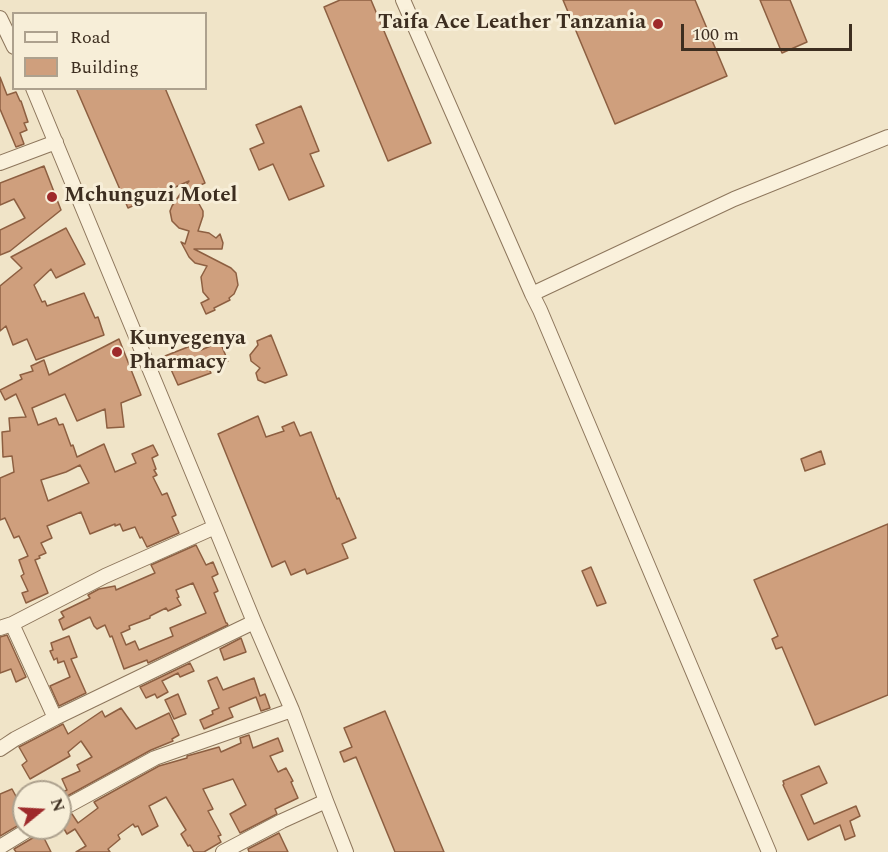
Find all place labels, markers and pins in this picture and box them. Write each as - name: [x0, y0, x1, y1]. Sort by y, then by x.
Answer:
- place label: Taifa Ace Leather Tanzania: [378, 11, 646, 37]
- marker: Taifa Ace Leather Tanzania: [651, 17, 665, 31]
- place label: Mchunguzi Motel: [64, 184, 237, 210]
- marker: Mchunguzi Motel: [45, 190, 59, 204]
- place label: Kunyegenya Pharmacy: [129, 327, 246, 377]
- marker: Kunyegenya Pharmacy: [110, 345, 124, 359]

